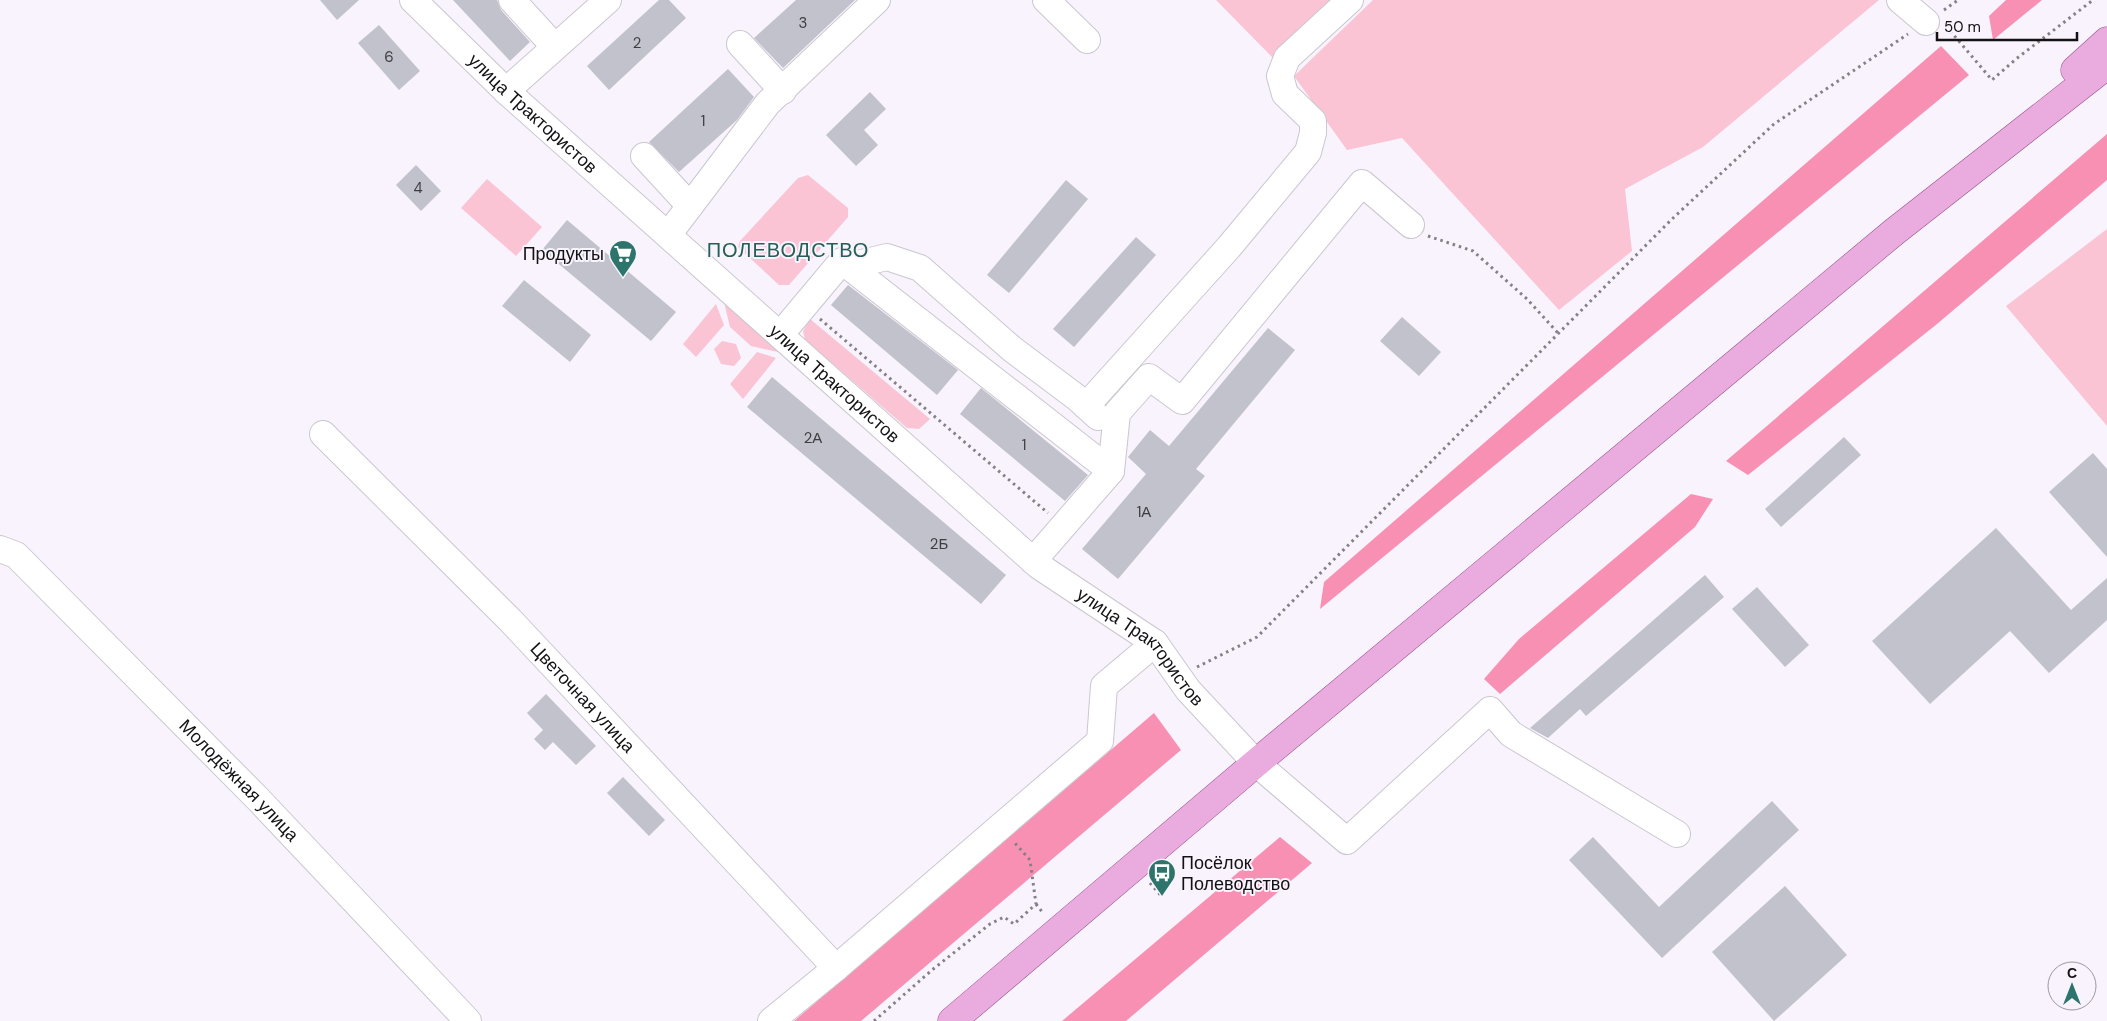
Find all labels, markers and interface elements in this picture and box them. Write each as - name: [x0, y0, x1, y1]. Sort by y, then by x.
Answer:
- scale bar: [1937, 10, 2077, 42]
- house number: 3: [799, 13, 807, 33]
- text: 50 m: [1944, 17, 1981, 37]
- house number: 2: [633, 33, 641, 53]
- house number: 6: [384, 47, 394, 67]
- street label: улица Трактористов: [463, 48, 602, 179]
- house number: 1: [701, 111, 705, 131]
- house number: 4: [413, 178, 423, 198]
- district label: ПОЛЕВОДСТВО: [707, 237, 869, 263]
- supermarket icon: Продукты: [608, 239, 638, 278]
- place label: Продукты: [523, 242, 604, 266]
- street label: улица Трактористов: [764, 319, 905, 448]
- house number: 2А: [804, 428, 822, 448]
- house number: 1: [1022, 435, 1026, 455]
- house number: 1А: [1137, 502, 1151, 522]
- house number: 2Б: [930, 534, 948, 554]
- street label: улица Трактористов: [1072, 582, 1209, 711]
- street label: Цветочная улица: [525, 637, 641, 759]
- street label: Молодёжная улица: [174, 714, 305, 847]
- place label: Посёлок Полеводство: [1181, 851, 1290, 896]
- bus stop icon: Посёлок Полеводство: [1147, 858, 1177, 897]
- north arrow: [2047, 961, 2097, 1011]
- text: С: [2067, 964, 2077, 982]

